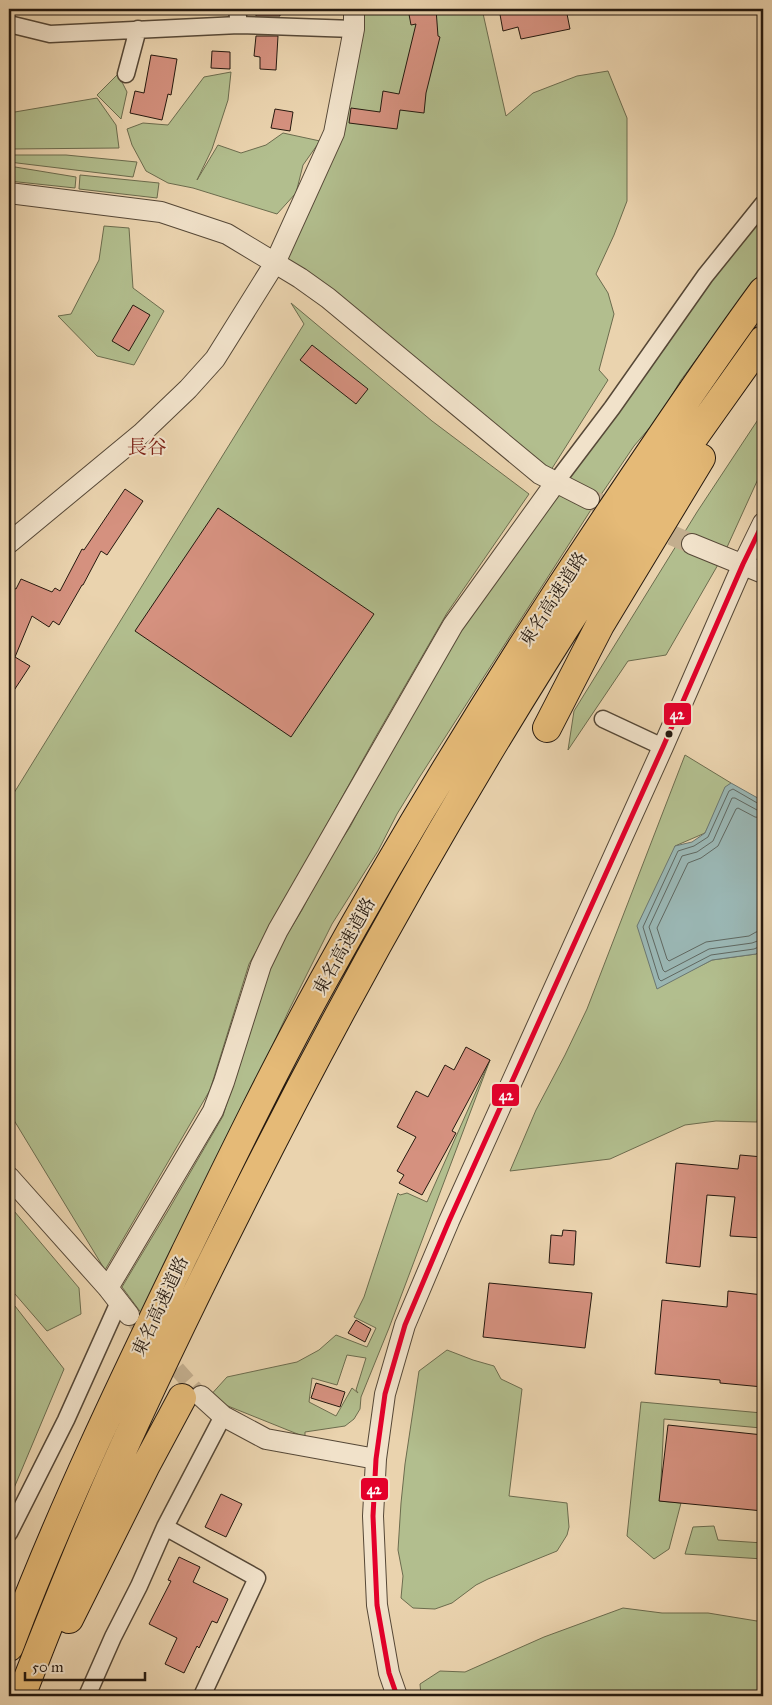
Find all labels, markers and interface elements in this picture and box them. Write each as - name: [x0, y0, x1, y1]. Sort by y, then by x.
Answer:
- district label: 長谷: [127, 435, 167, 459]
- street label: 東名高速道路: [514, 548, 592, 650]
- line badge: 42: [663, 702, 692, 726]
- text: 42: [670, 706, 685, 724]
- unlabelled marker: [664, 729, 674, 739]
- street label: 東名高速道路: [308, 893, 380, 999]
- line badge: 42: [491, 1083, 520, 1107]
- text: 42: [499, 1087, 514, 1105]
- street label: 東名高速道路: [127, 1252, 193, 1360]
- line badge: 42: [360, 1477, 389, 1501]
- text: 42: [367, 1481, 382, 1499]
- scale bar: [25, 1650, 145, 1682]
- text: 50 m: [32, 1658, 64, 1676]

